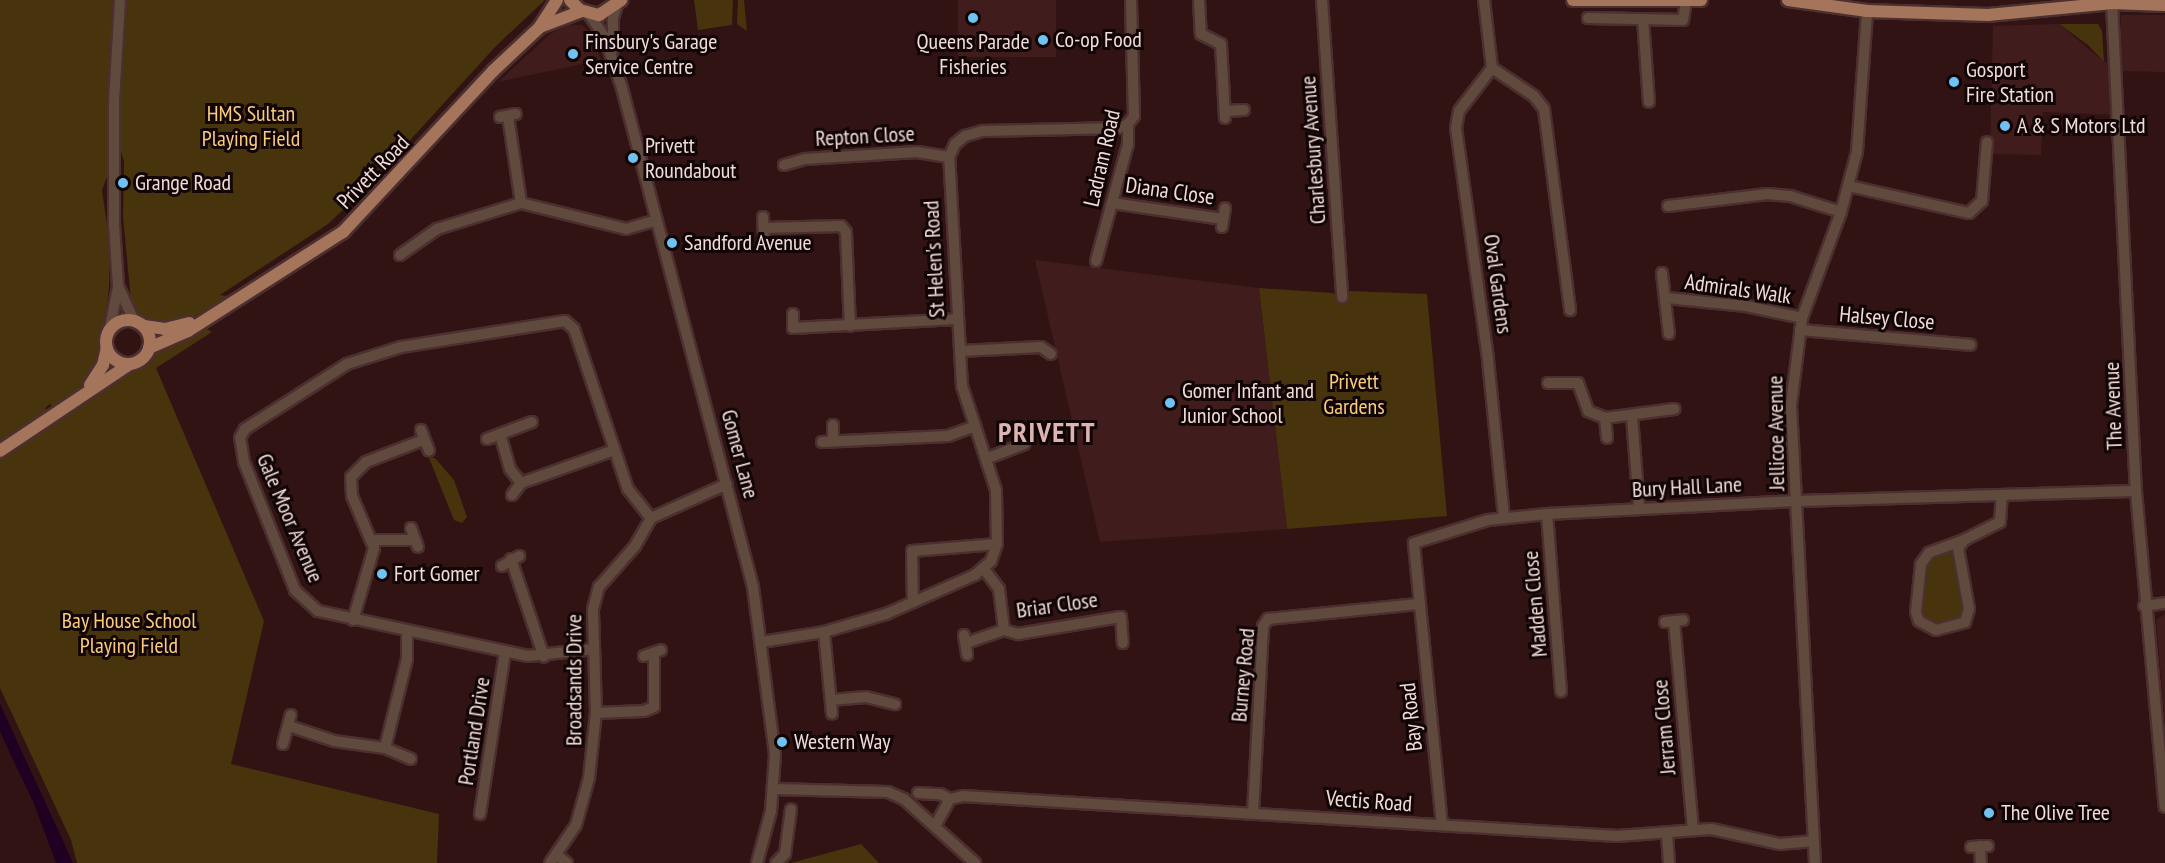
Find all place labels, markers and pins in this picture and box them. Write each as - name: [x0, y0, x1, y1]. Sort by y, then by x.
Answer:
- marker: Queens Parade Fisheries: [966, 11, 980, 25]
- place label: Co-op Food: [1055, 27, 1142, 53]
- place label: Finsbury's Garage Service Centre: [585, 28, 717, 80]
- place label: Queens Parade Fisheries: [917, 28, 1029, 80]
- marker: Co-op Food: [1036, 33, 1050, 47]
- marker: Finsbury's Garage Service Centre: [566, 47, 580, 61]
- place label: Gosport Fire Station: [1966, 56, 2054, 107]
- marker: Gosport Fire Station: [1947, 75, 1961, 89]
- place label: A & S Motors Ltd: [2017, 113, 2146, 139]
- marker: A & S Motors Ltd: [1998, 119, 2012, 133]
- place label: Privett Roundabout: [645, 132, 736, 184]
- marker: Privett Roundabout: [626, 151, 640, 165]
- place label: Grange Road: [135, 170, 231, 196]
- marker: Grange Road: [116, 176, 130, 190]
- place label: Sandford Avenue: [684, 230, 812, 256]
- marker: Sandford Avenue: [665, 236, 679, 250]
- place label: Gomer Infant and Junior School: [1182, 377, 1314, 428]
- marker: Gomer Infant and Junior School: [1163, 396, 1177, 410]
- place label: Fort Gomer: [394, 561, 480, 587]
- marker: Fort Gomer: [375, 567, 389, 581]
- place label: Western Way: [794, 729, 891, 755]
- marker: Western Way: [775, 735, 789, 749]
- place label: The Olive Tree: [2001, 800, 2111, 826]
- marker: The Olive Tree: [1982, 806, 1996, 820]

